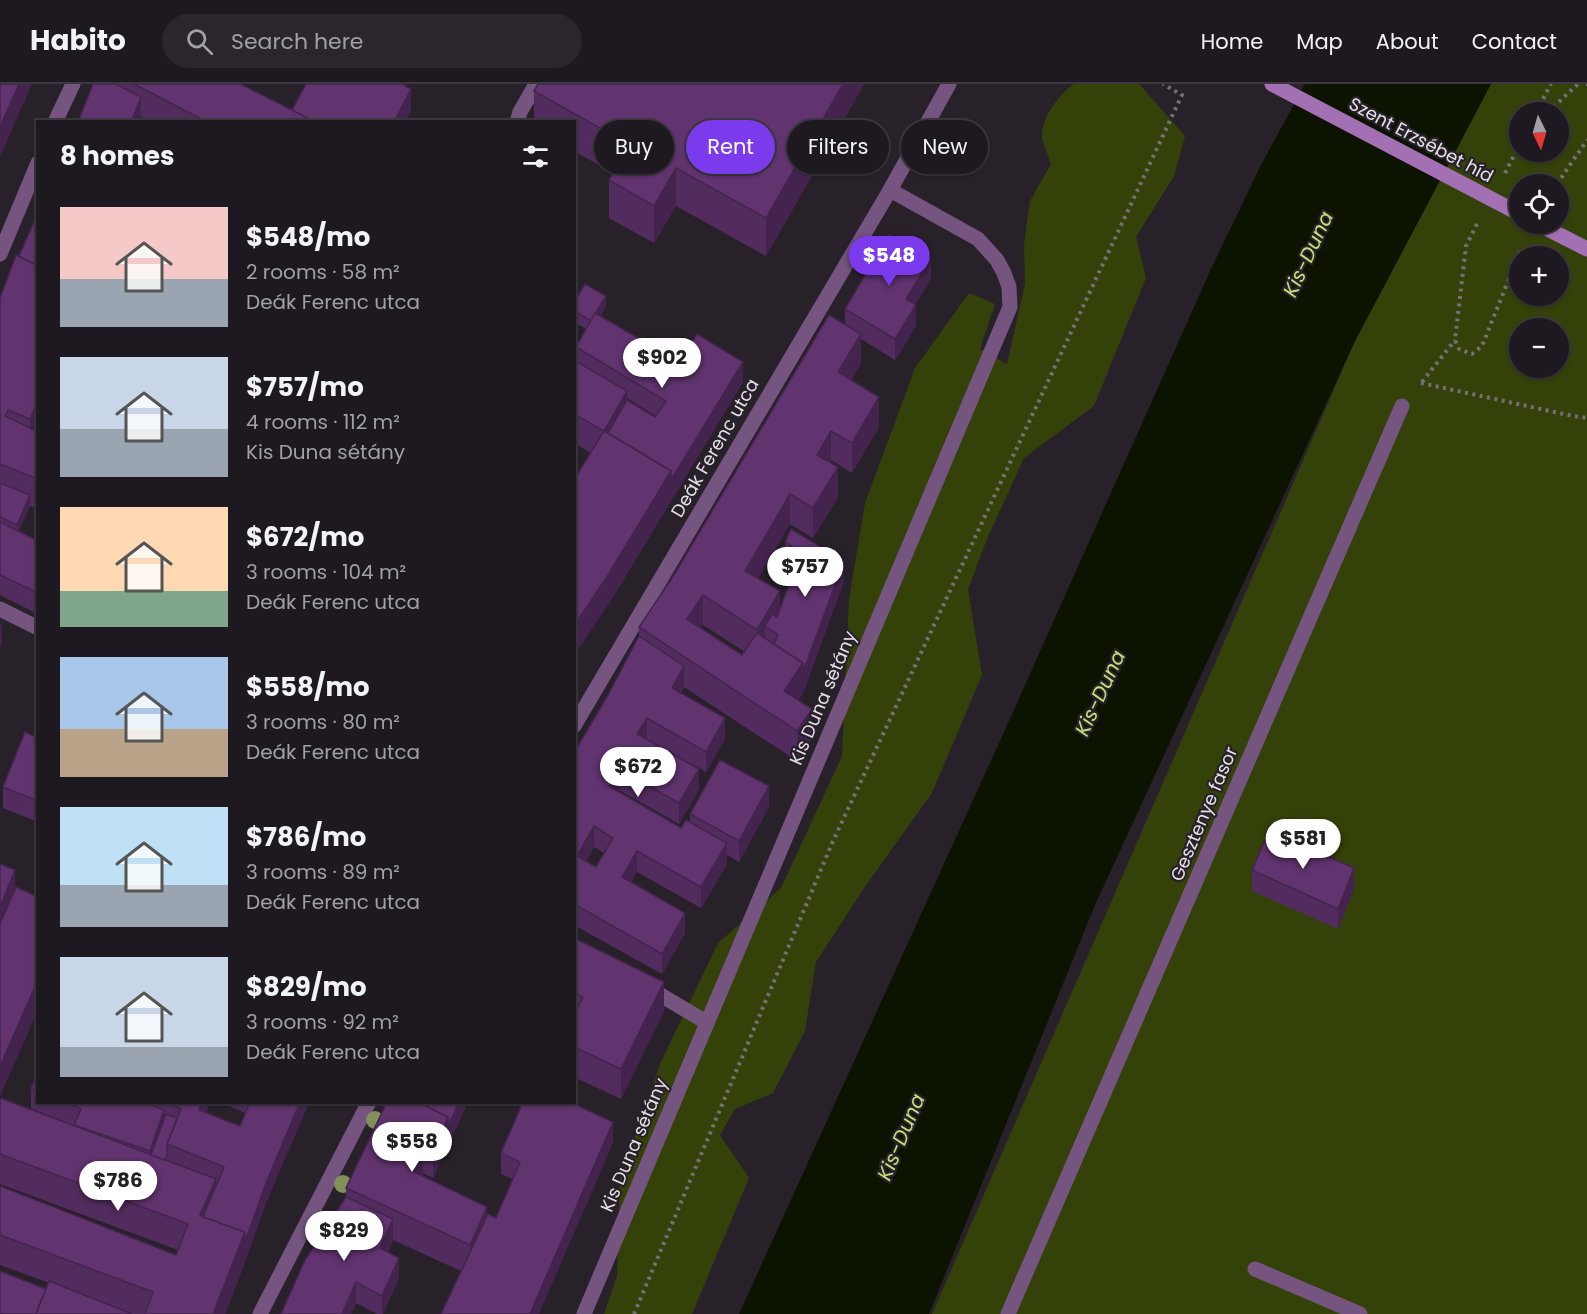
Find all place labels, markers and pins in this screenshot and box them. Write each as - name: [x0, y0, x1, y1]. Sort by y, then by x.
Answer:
- pin: $548: [853, 236, 925, 287]
- pin: $902: [626, 338, 698, 389]
- pin: $757: [769, 547, 841, 598]
- pin: $672: [602, 747, 674, 798]
- pin: $581: [1267, 819, 1339, 870]
- pin: $558: [376, 1122, 448, 1173]
- pin: $786: [82, 1161, 154, 1212]
- pin: $829: [308, 1211, 380, 1262]

